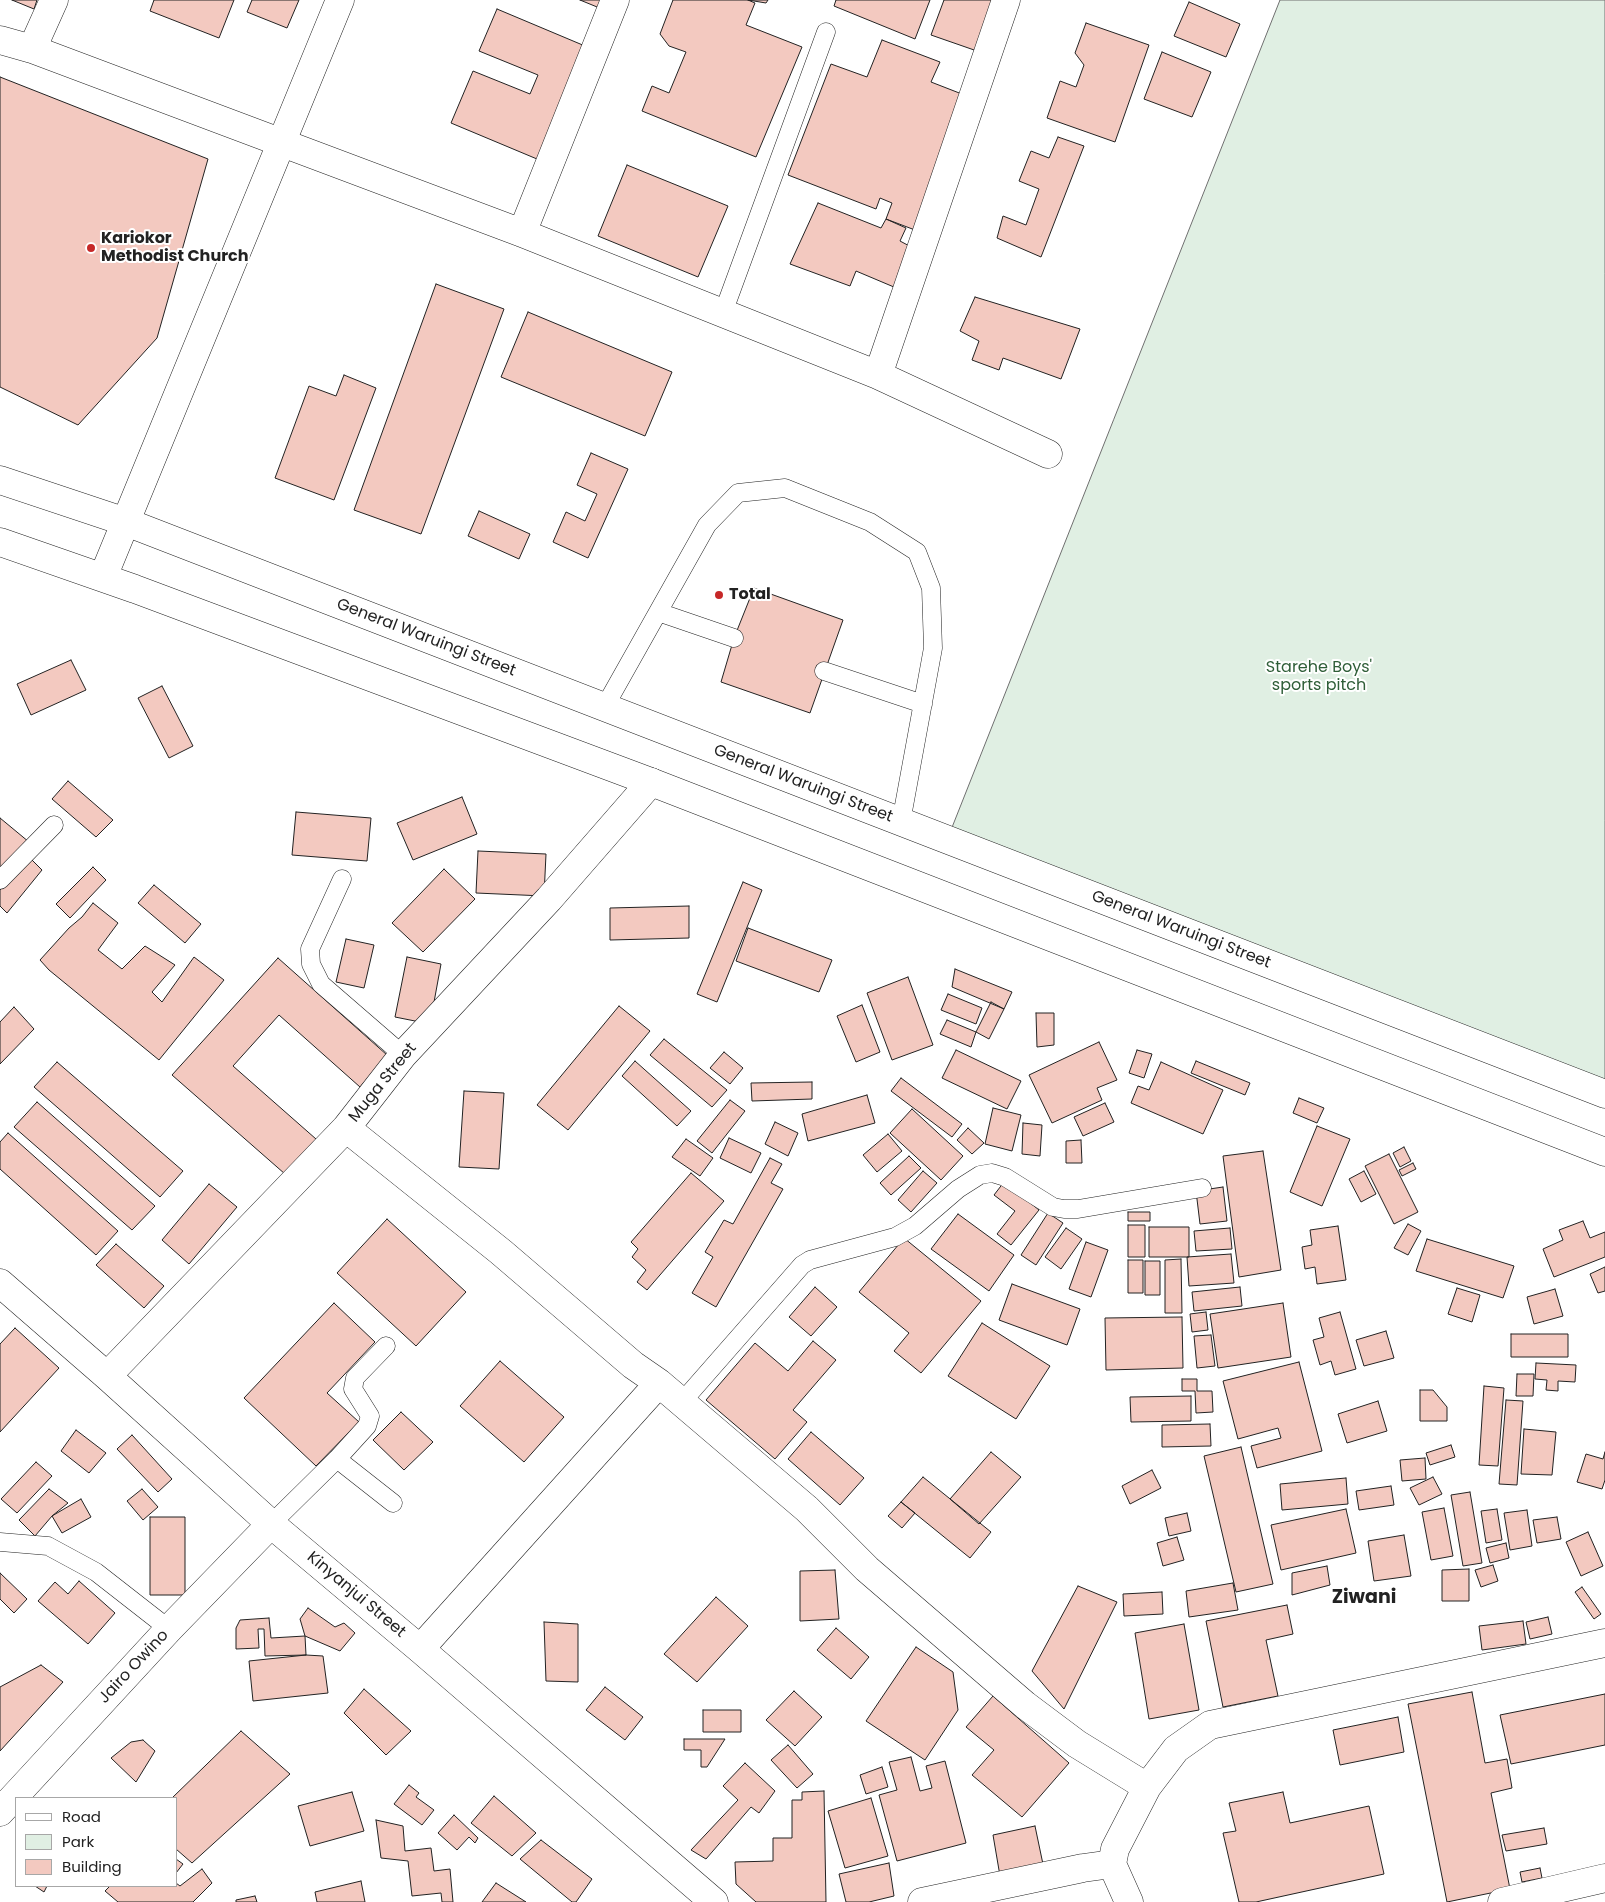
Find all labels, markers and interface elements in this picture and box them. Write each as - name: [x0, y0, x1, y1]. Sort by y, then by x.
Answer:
- place label: Kariokor Methodist Church: [101, 229, 248, 267]
- marker: Kariokor Methodist Church: [85, 242, 97, 254]
- place label: Total: [729, 585, 771, 605]
- marker: Total: [713, 589, 725, 601]
- street label: General Waruingi Street: [334, 595, 518, 681]
- park label: Starehe Boys' sports pitch: [1266, 658, 1372, 696]
- street label: General Waruingi Street: [711, 741, 895, 827]
- street label: General Waruingi Street: [1089, 887, 1273, 973]
- street label: Muga Street: [345, 1039, 421, 1127]
- street label: Kinyanjui Street: [303, 1548, 409, 1642]
- district label: Ziwani: [1332, 1587, 1396, 1609]
- street label: Jairo Owino: [95, 1626, 173, 1708]
- legend: [15, 1797, 178, 1887]
- text: Road: [62, 1806, 101, 1827]
- text: Park: [62, 1831, 94, 1852]
- text: Building: [62, 1856, 122, 1877]

